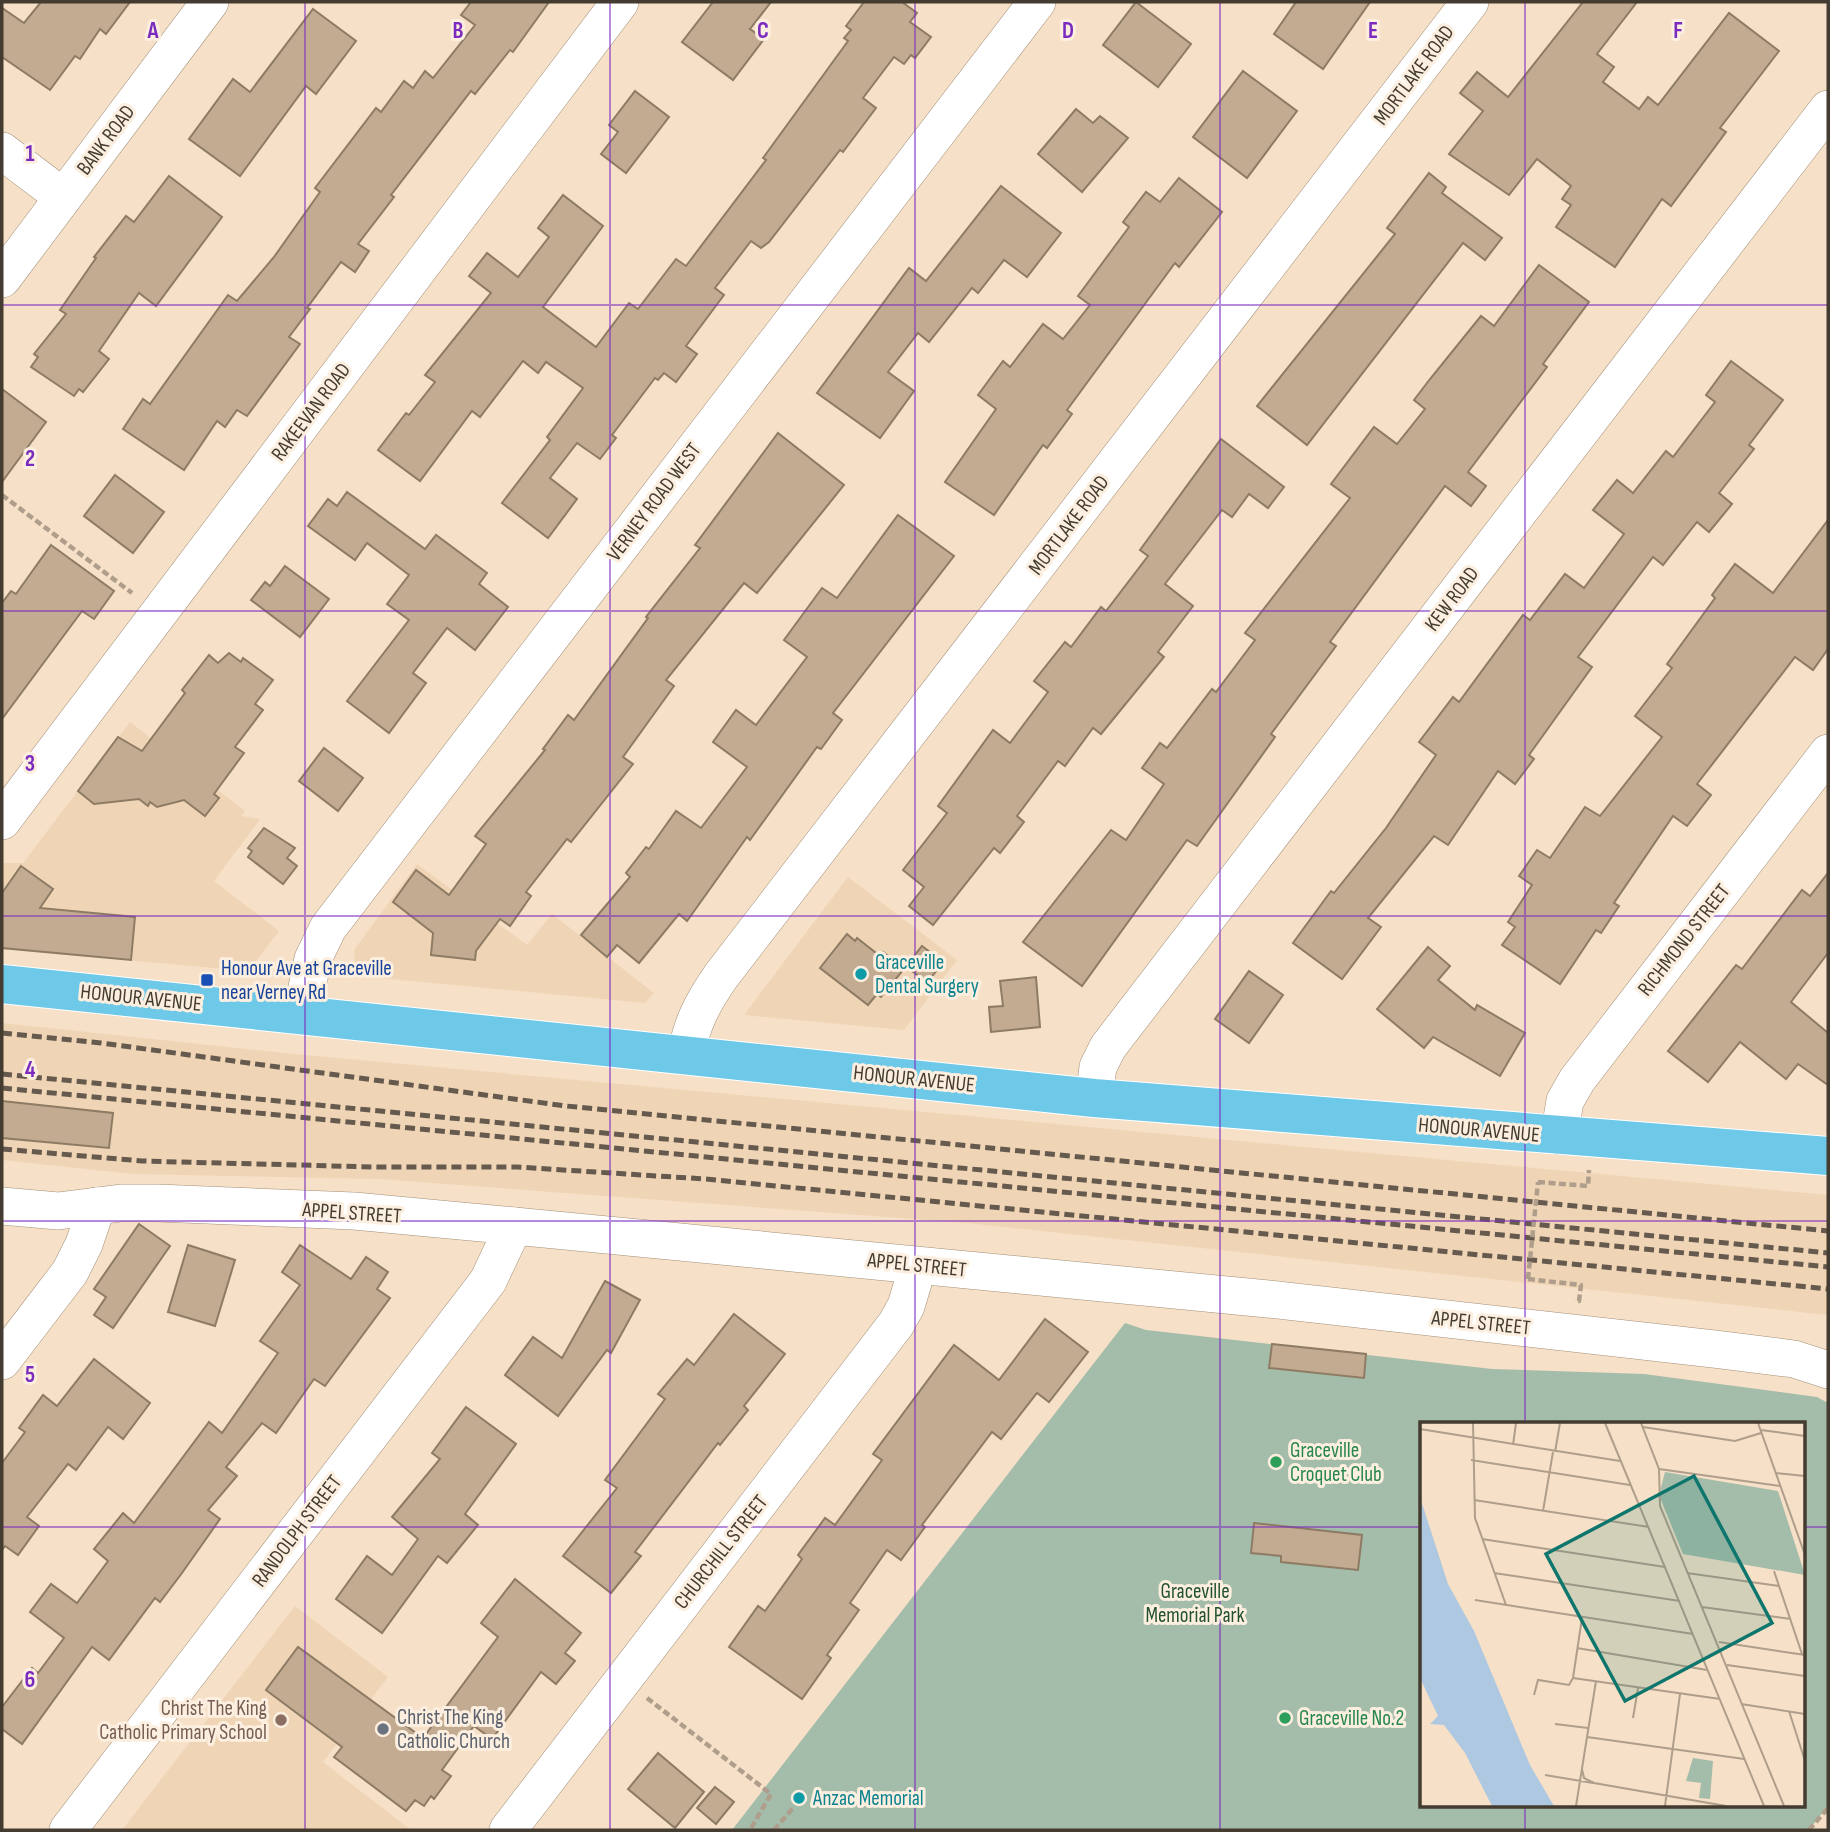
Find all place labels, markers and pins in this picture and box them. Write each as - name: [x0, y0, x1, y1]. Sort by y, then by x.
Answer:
- place label: Graceville Dental Surgery: [875, 950, 979, 999]
- place label: Honour Ave at Graceville near Verney Rd: [221, 956, 392, 1005]
- marker: Graceville Dental Surgery: [853, 966, 869, 982]
- marker: Honour Ave at Graceville near Verney Rd: [199, 972, 215, 988]
- place label: Graceville Croquet Club: [1290, 1438, 1382, 1487]
- marker: Graceville Croquet Club: [1268, 1454, 1284, 1470]
- place label: Christ The King Catholic Primary School: [99, 1696, 267, 1745]
- place label: Christ The King Catholic Church: [397, 1705, 510, 1754]
- place label: Graceville No.2: [1299, 1706, 1404, 1731]
- marker: Graceville No.2: [1277, 1710, 1293, 1726]
- marker: Christ The King Catholic Primary School: [273, 1712, 289, 1728]
- marker: Christ The King Catholic Church: [375, 1721, 391, 1737]
- place label: Anzac Memorial: [812, 1786, 924, 1811]
- marker: Anzac Memorial: [791, 1790, 807, 1806]

